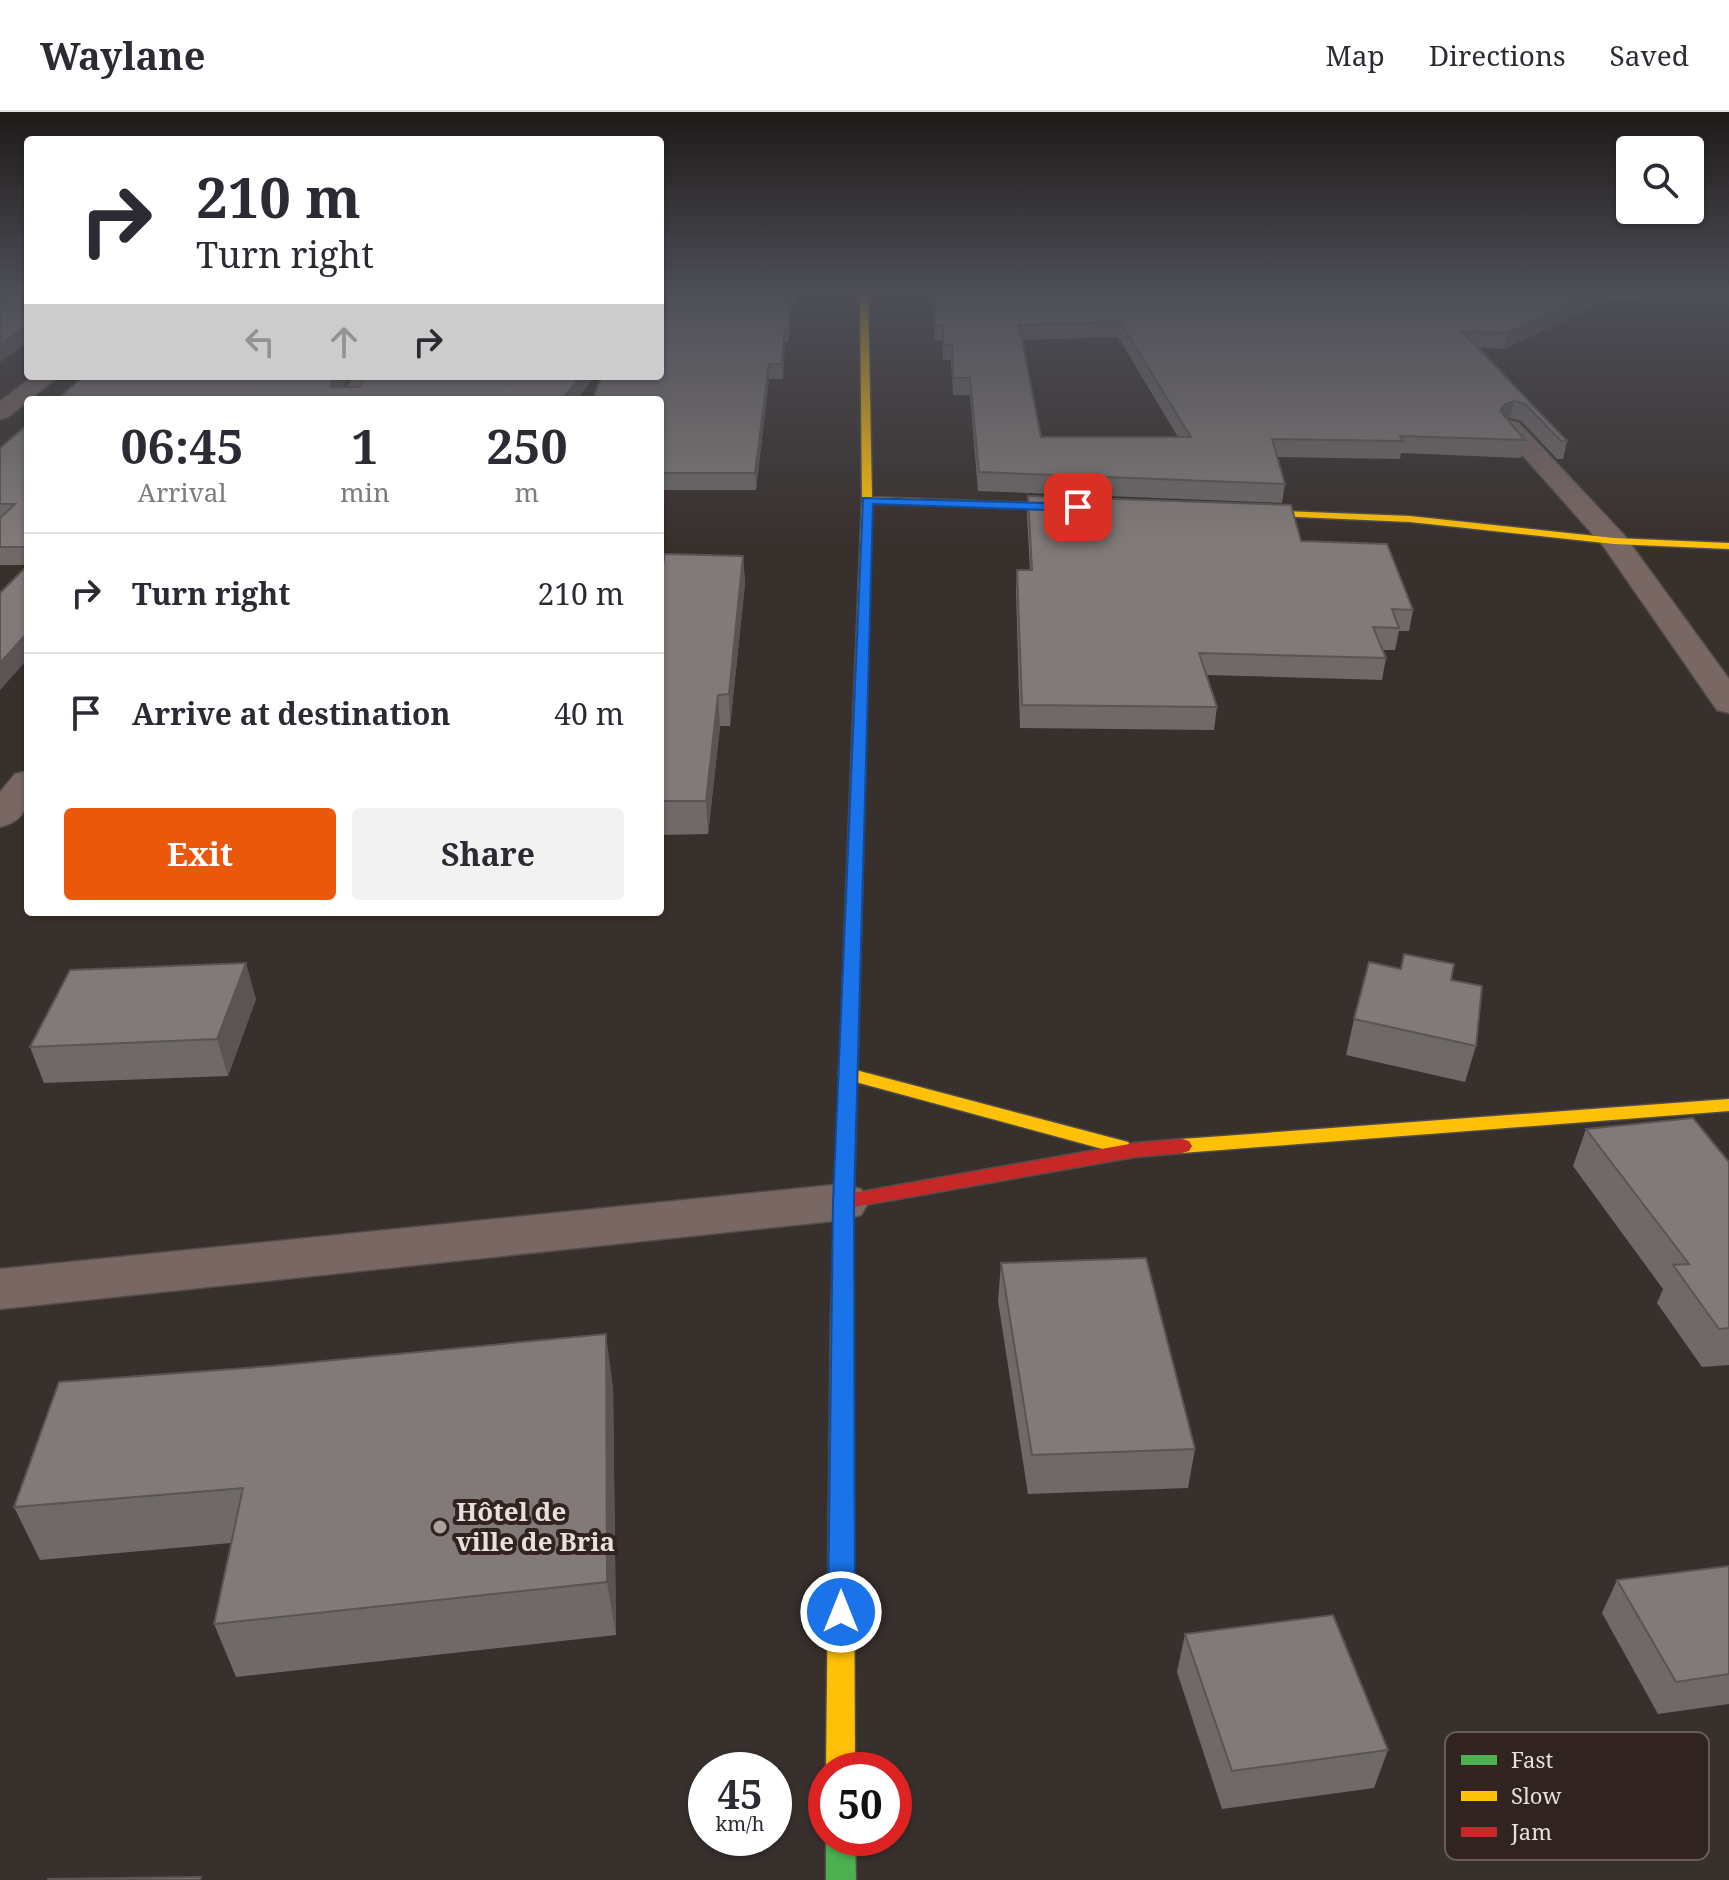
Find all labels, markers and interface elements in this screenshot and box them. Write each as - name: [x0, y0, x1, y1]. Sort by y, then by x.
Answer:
- text: Waylane: [40, 29, 205, 81]
- text: Map: [1325, 36, 1385, 74]
- text: Directions: [1429, 36, 1566, 74]
- text: Saved: [1610, 36, 1689, 74]
- map controls: [1616, 136, 1704, 224]
- button: search: [1616, 136, 1704, 224]
- text: 210 m: [196, 158, 361, 234]
- icon: right: [64, 168, 168, 272]
- text: Turn right: [196, 230, 374, 279]
- icon: left: [238, 320, 282, 364]
- icon: ahead: [322, 320, 366, 364]
- icon: right: [406, 320, 450, 364]
- text: 06:45: [120, 413, 244, 478]
- text: 1: [351, 413, 378, 478]
- text: 250: [486, 413, 568, 478]
- pin: [1044, 473, 1112, 541]
- text: Arrival: [138, 474, 226, 510]
- text: min: [340, 474, 390, 510]
- text: m: [515, 474, 539, 510]
- icon: arrive: [1056, 485, 1100, 529]
- icon: right: [64, 571, 108, 615]
- text: Turn right: [132, 573, 290, 614]
- text: 210 m: [538, 573, 624, 614]
- icon: arrive: [64, 691, 108, 735]
- text: Arrive at destination: [132, 693, 451, 734]
- text: 40 m: [554, 693, 624, 734]
- button: Exit: [64, 808, 336, 900]
- button: Share: [352, 808, 624, 900]
- place label: Hôtel de ville de Bria: [456, 1493, 615, 1559]
- marker: Hôtel de ville de Bria: [431, 1518, 449, 1536]
- position arrow: [799, 1570, 883, 1654]
- legend: [1445, 1732, 1709, 1860]
- text: Fast: [1511, 1744, 1553, 1774]
- speed limit sign: 50: [808, 1752, 912, 1856]
- text: 45: [717, 1766, 763, 1821]
- text: Slow: [1511, 1780, 1561, 1810]
- text: km/h: [715, 1810, 765, 1837]
- text: Jam: [1510, 1816, 1552, 1846]

